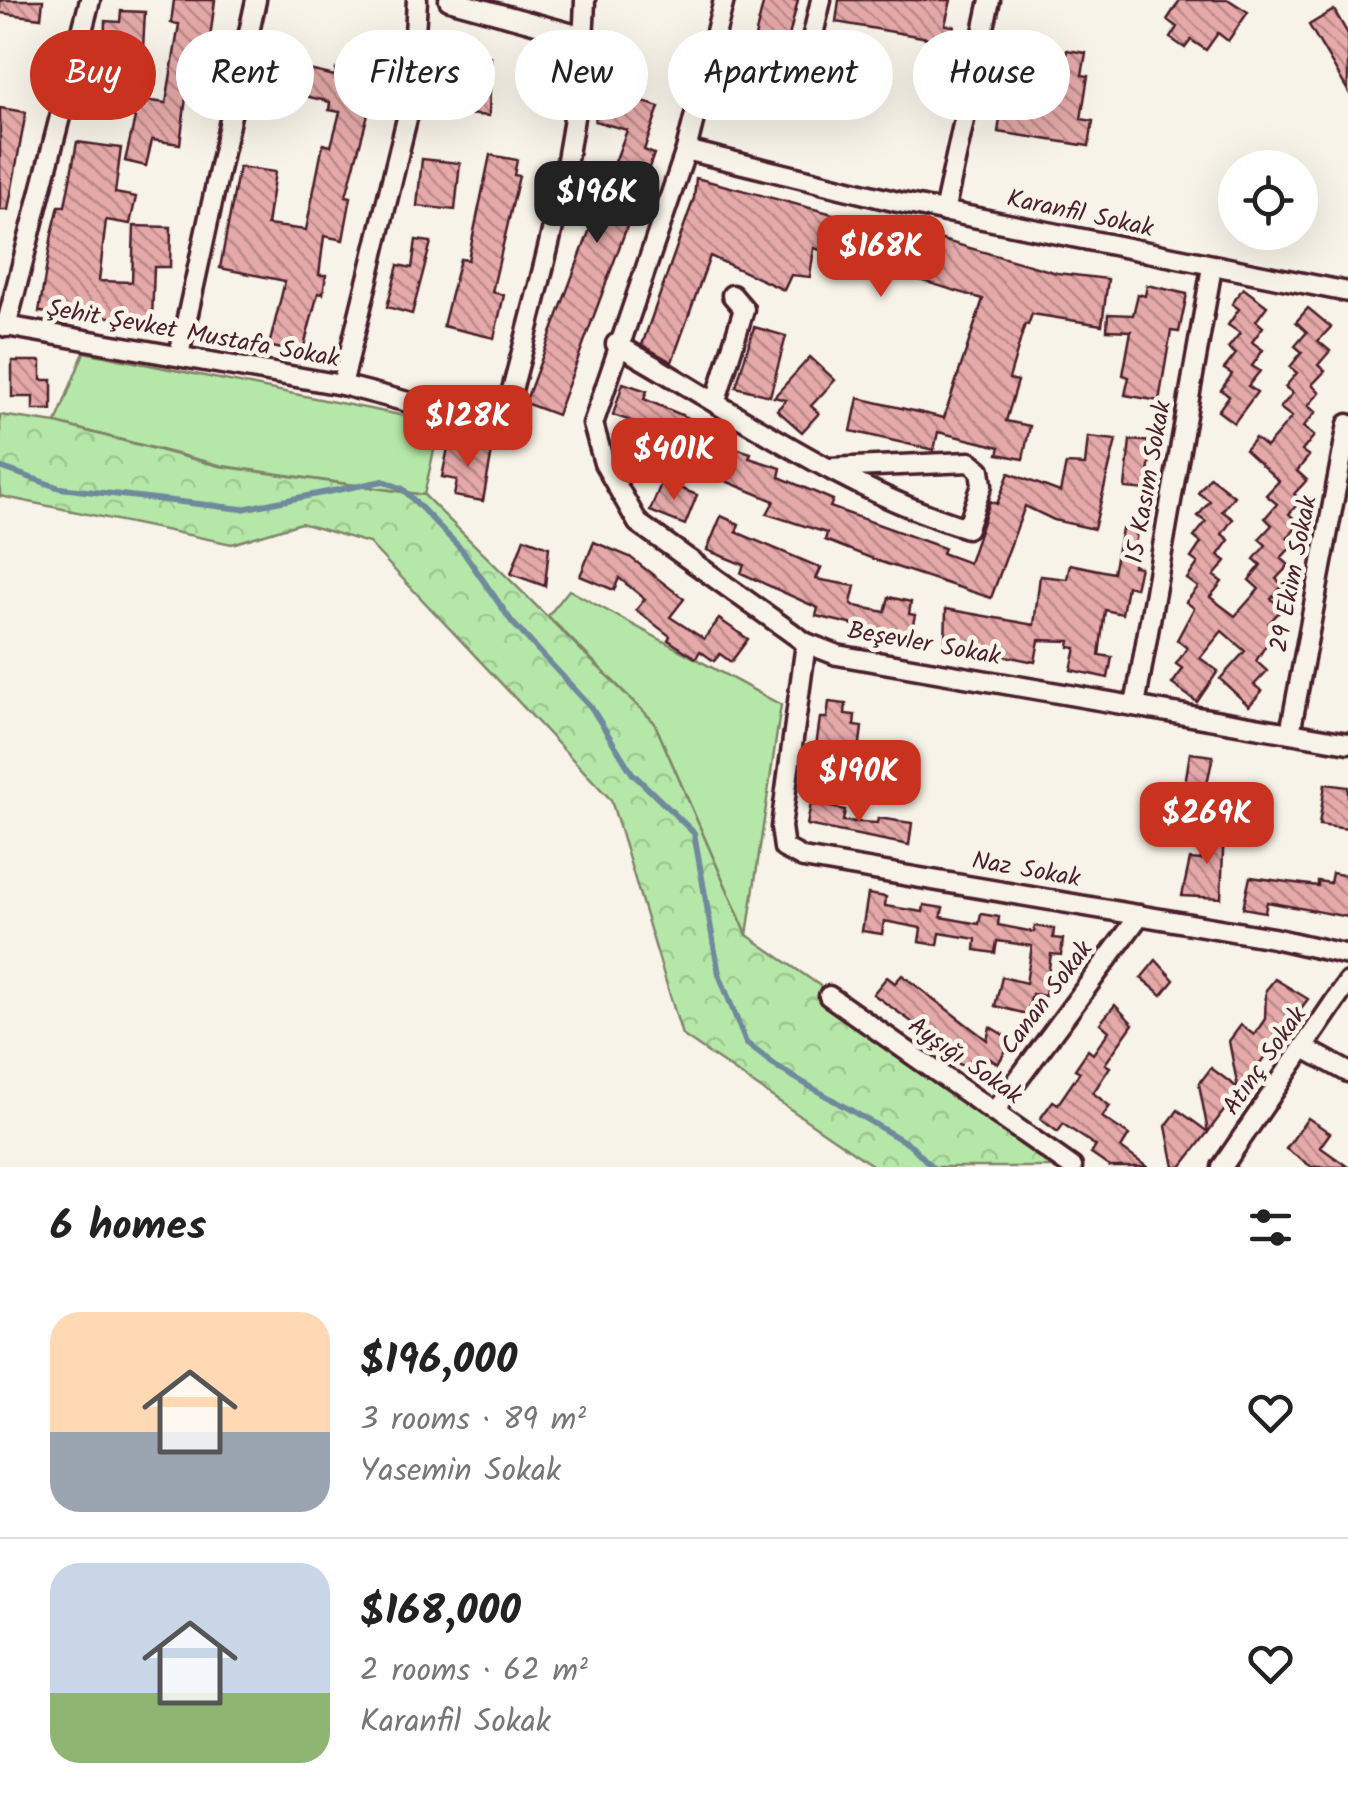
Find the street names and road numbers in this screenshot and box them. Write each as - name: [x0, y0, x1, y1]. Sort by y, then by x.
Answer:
- street label: Karanfil Sokak: [1003, 179, 1157, 249]
- street label: Şehit Şevket Mustafa Sokak: [44, 289, 343, 379]
- street label: 15 Kasım Sokak: [1115, 397, 1183, 567]
- street label: 29 Ekim Sokak: [1259, 492, 1329, 656]
- street label: Beşevler Sokak: [844, 611, 1004, 677]
- street label: Naz Sokak: [969, 841, 1084, 899]
- street label: Canan Sokak: [990, 932, 1104, 1064]
- street label: Atınç Sokak: [1213, 998, 1318, 1124]
- street label: Ayşığı Sokak: [899, 1007, 1031, 1115]

